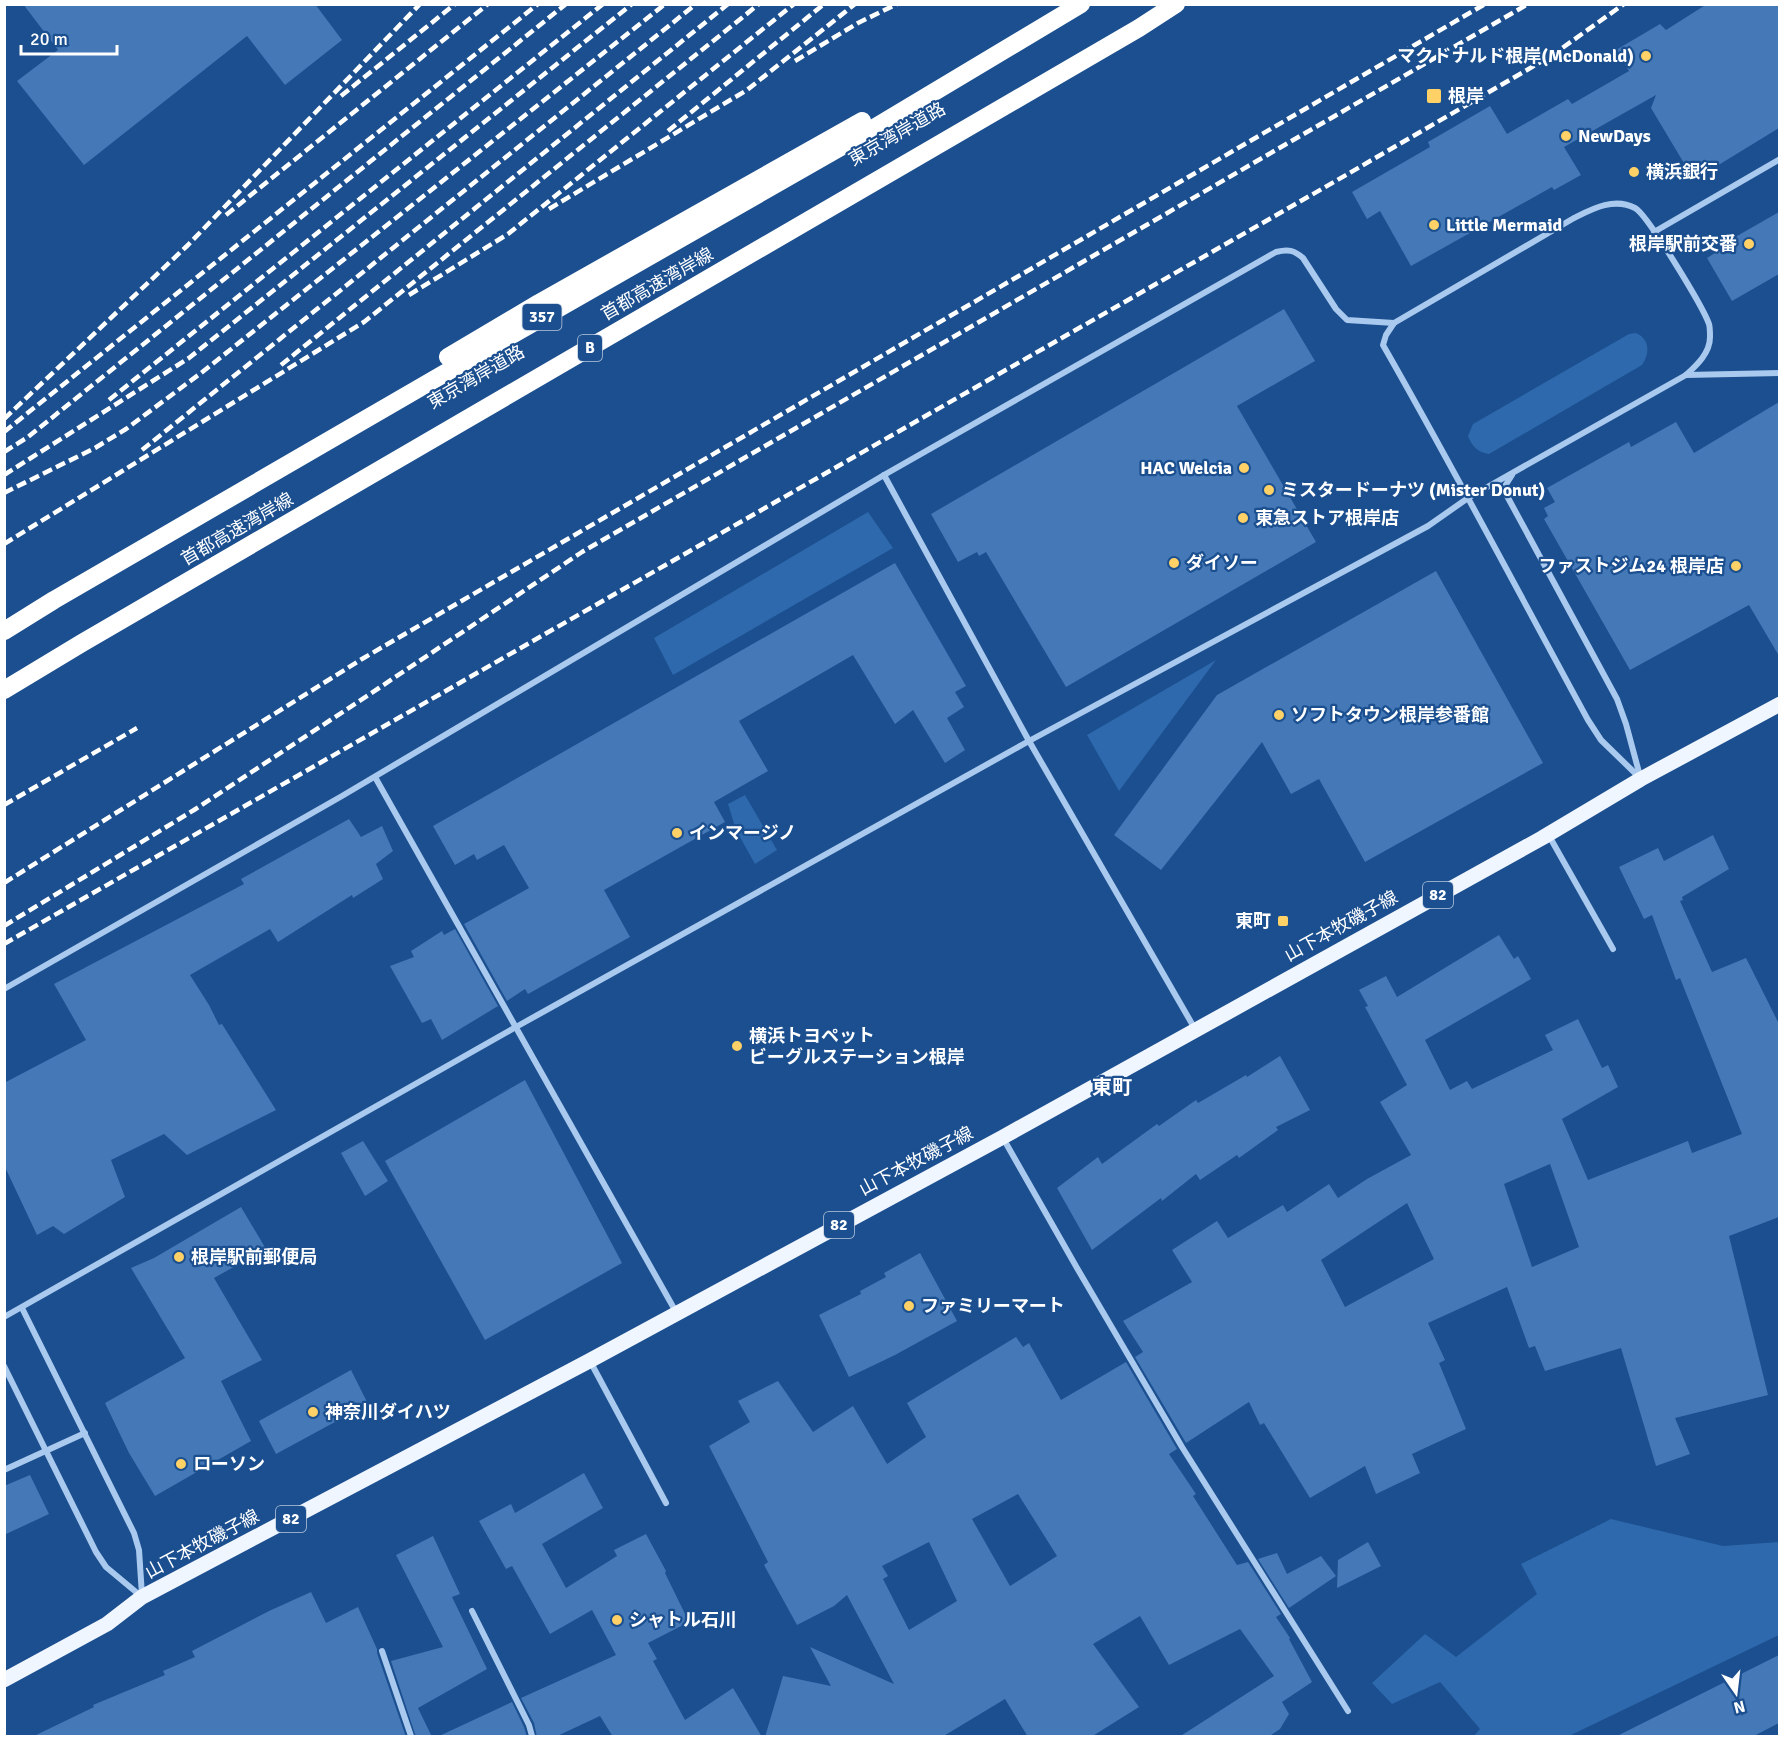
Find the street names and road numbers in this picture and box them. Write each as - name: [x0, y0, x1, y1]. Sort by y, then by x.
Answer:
- street label: 東京湾岸道路: [845, 97, 949, 171]
- street label: 首都高速湾岸線: [597, 243, 717, 325]
- road number: 357: [522, 304, 562, 330]
- road number: B: [578, 335, 602, 361]
- street label: 東京湾岸道路: [424, 340, 528, 414]
- street label: 首都高速湾岸線: [177, 488, 297, 570]
- road number: 82: [1423, 882, 1453, 908]
- street label: 山下本牧磯子線: [1281, 886, 1401, 966]
- street label: 山下本牧磯子線: [855, 1122, 977, 1200]
- road number: 82: [824, 1212, 854, 1238]
- street label: 山下本牧磯子線: [141, 1505, 263, 1583]
- road number: 82: [276, 1506, 306, 1532]

